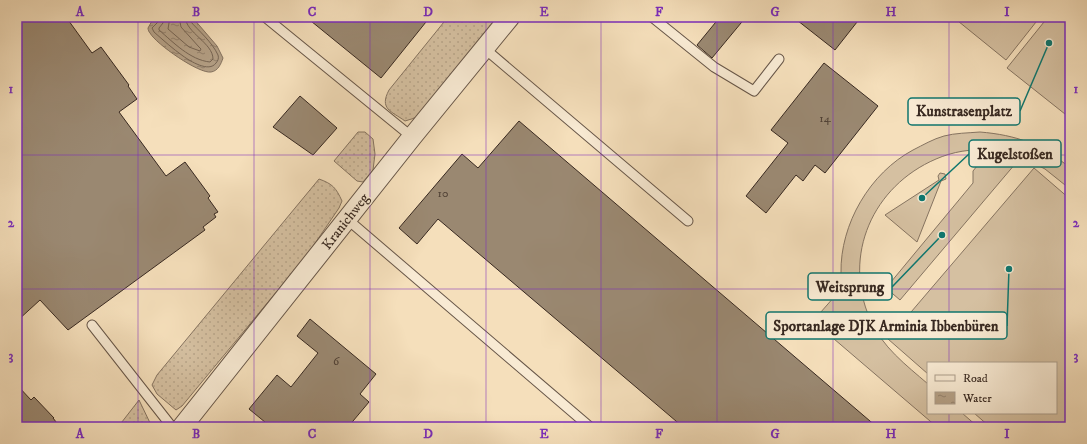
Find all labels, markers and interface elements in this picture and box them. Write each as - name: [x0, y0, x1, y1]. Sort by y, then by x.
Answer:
- text: A: [75, 4, 85, 20]
- text: B: [192, 4, 200, 20]
- text: C: [308, 4, 317, 20]
- text: D: [423, 4, 433, 20]
- text: E: [539, 4, 549, 20]
- text: F: [655, 4, 664, 20]
- text: G: [770, 4, 780, 20]
- text: H: [886, 4, 897, 20]
- text: I: [1004, 4, 1010, 20]
- text: 1: [9, 81, 14, 97]
- text: 1: [1074, 81, 1079, 97]
- callout: Kunstrasenplatz: [908, 98, 1020, 125]
- text: Kunstrasenplatz: [916, 102, 1012, 121]
- house number: 14: [819, 111, 832, 126]
- callout: Kugelstoßen: [969, 140, 1061, 167]
- text: Kugelstoßen: [977, 145, 1053, 164]
- house number: 10: [438, 186, 448, 201]
- street label: Kranichweg: [318, 190, 374, 253]
- text: 2: [8, 215, 15, 231]
- text: 2: [1073, 215, 1080, 231]
- callout: Weitsprung: [808, 273, 892, 300]
- text: Weitsprung: [815, 278, 885, 297]
- callout: Sportanlage DJK Arminia Ibbenbüren: [766, 312, 1007, 339]
- text: Sportanlage DJK Arminia Ibbenbüren: [773, 317, 999, 336]
- text: 3: [9, 348, 14, 364]
- text: 3: [1074, 348, 1079, 364]
- house number: 6: [333, 354, 340, 369]
- legend: [927, 362, 1057, 414]
- text: Road: [963, 371, 988, 386]
- text: Water: [962, 391, 992, 406]
- text: A: [75, 426, 85, 442]
- text: B: [192, 426, 200, 442]
- text: C: [308, 426, 317, 442]
- text: D: [423, 426, 433, 442]
- text: E: [539, 426, 549, 442]
- text: F: [655, 426, 664, 442]
- text: G: [770, 426, 780, 442]
- text: H: [886, 426, 897, 442]
- text: I: [1004, 426, 1010, 442]

